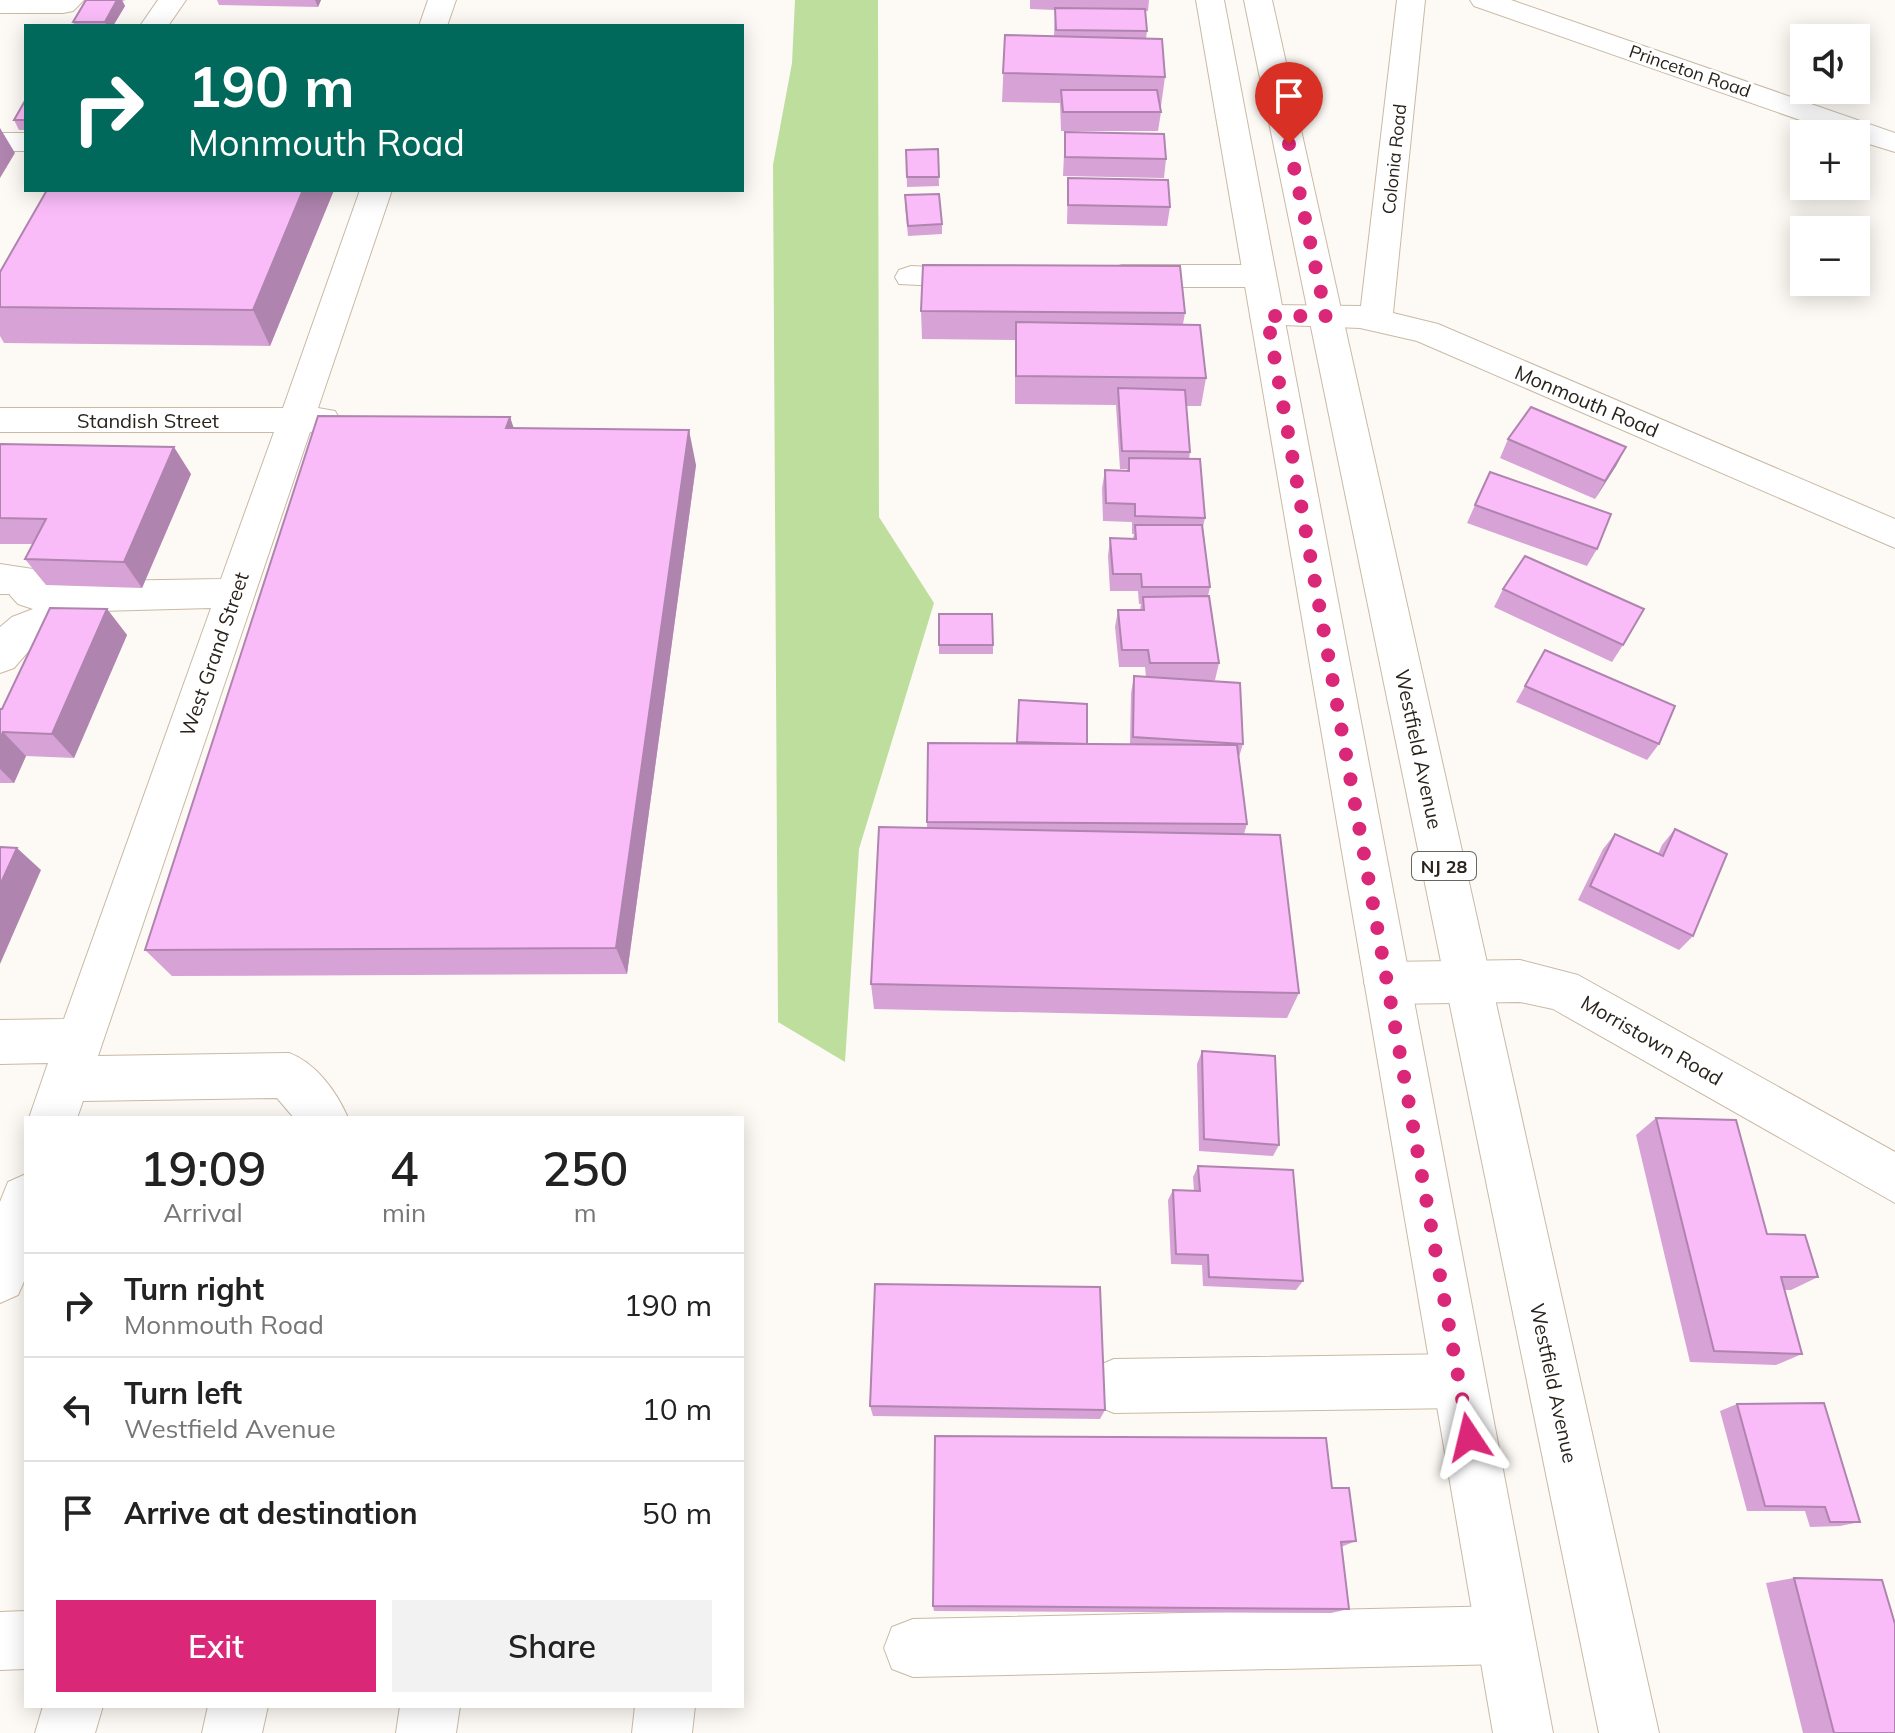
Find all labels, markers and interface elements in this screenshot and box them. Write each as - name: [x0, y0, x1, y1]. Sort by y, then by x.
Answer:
- map controls: [1790, 24, 1870, 296]
- button: sound: [1790, 24, 1870, 104]
- street label: Princeton Road: [1626, 39, 1754, 103]
- text: 190 m: [188, 51, 355, 121]
- icon: right: [56, 56, 160, 160]
- pin: [1255, 62, 1323, 144]
- icon: arrive: [1267, 74, 1311, 118]
- street label: Colonia Road: [1377, 103, 1411, 215]
- text: Monmouth Road: [188, 120, 465, 165]
- button: +: [1790, 120, 1870, 200]
- button: −: [1790, 216, 1870, 296]
- street label: Monmouth Road: [1511, 359, 1663, 443]
- street label: Standish Street: [77, 408, 219, 433]
- street label: West Grand Street: [174, 569, 254, 739]
- street label: Westfield Avenue: [1390, 667, 1448, 831]
- road number: NJ 28: [1412, 852, 1476, 880]
- street label: Morristown Road: [1577, 989, 1727, 1091]
- text: 19:09: [140, 1138, 266, 1198]
- text: 4: [390, 1138, 418, 1198]
- text: 250: [542, 1138, 628, 1198]
- text: Arrival: [163, 1196, 243, 1229]
- text: min: [382, 1196, 426, 1229]
- text: m: [574, 1196, 597, 1229]
- text: Turn right: [124, 1270, 264, 1308]
- icon: right: [56, 1283, 100, 1327]
- text: 190 m: [624, 1286, 712, 1324]
- street label: Westfield Avenue: [1525, 1301, 1583, 1465]
- text: Monmouth Road: [124, 1308, 324, 1341]
- text: Turn left: [124, 1374, 242, 1412]
- icon: left: [56, 1387, 100, 1431]
- text: 10 m: [642, 1390, 712, 1428]
- position arrow: [1427, 1395, 1511, 1479]
- text: Westfield Avenue: [124, 1412, 336, 1445]
- icon: arrive: [56, 1491, 100, 1535]
- text: Arrive at destination: [124, 1494, 418, 1532]
- text: 50 m: [642, 1494, 712, 1532]
- button: Exit: [56, 1600, 376, 1692]
- button: Share: [392, 1600, 712, 1692]

